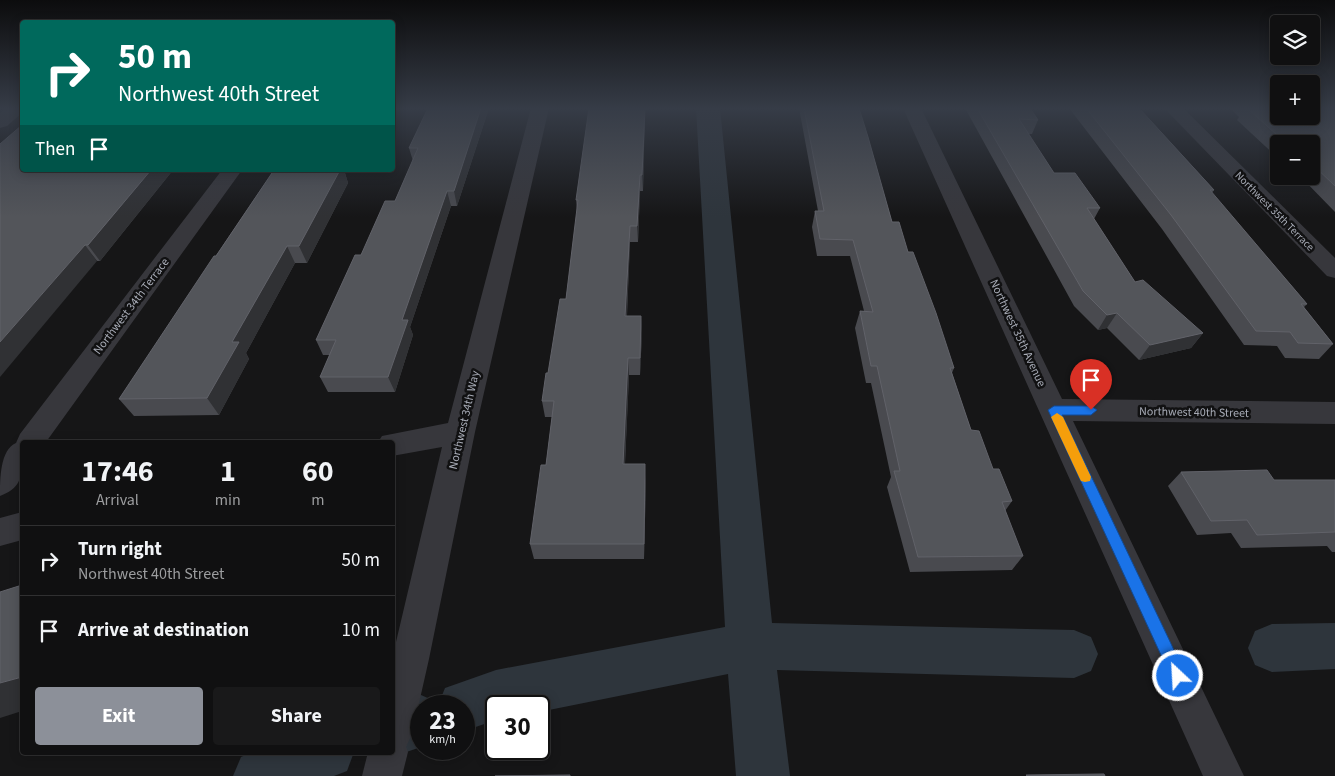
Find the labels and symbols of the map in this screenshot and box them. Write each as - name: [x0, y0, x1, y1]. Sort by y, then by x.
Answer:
- street label: Northwest 35th Terrace: [1232, 168, 1318, 255]
- street label: Northwest 34th Terrace: [90, 255, 173, 358]
- street label: Northwest 35th Avenue: [985, 277, 1050, 390]
- pin: [1070, 359, 1112, 410]
- street label: Northwest 34th Way: [445, 369, 484, 471]
- street label: Northwest 40th Street: [1139, 403, 1249, 422]
- position arrow: [1151, 649, 1203, 701]
- speed limit sign: 30: [485, 695, 550, 760]

